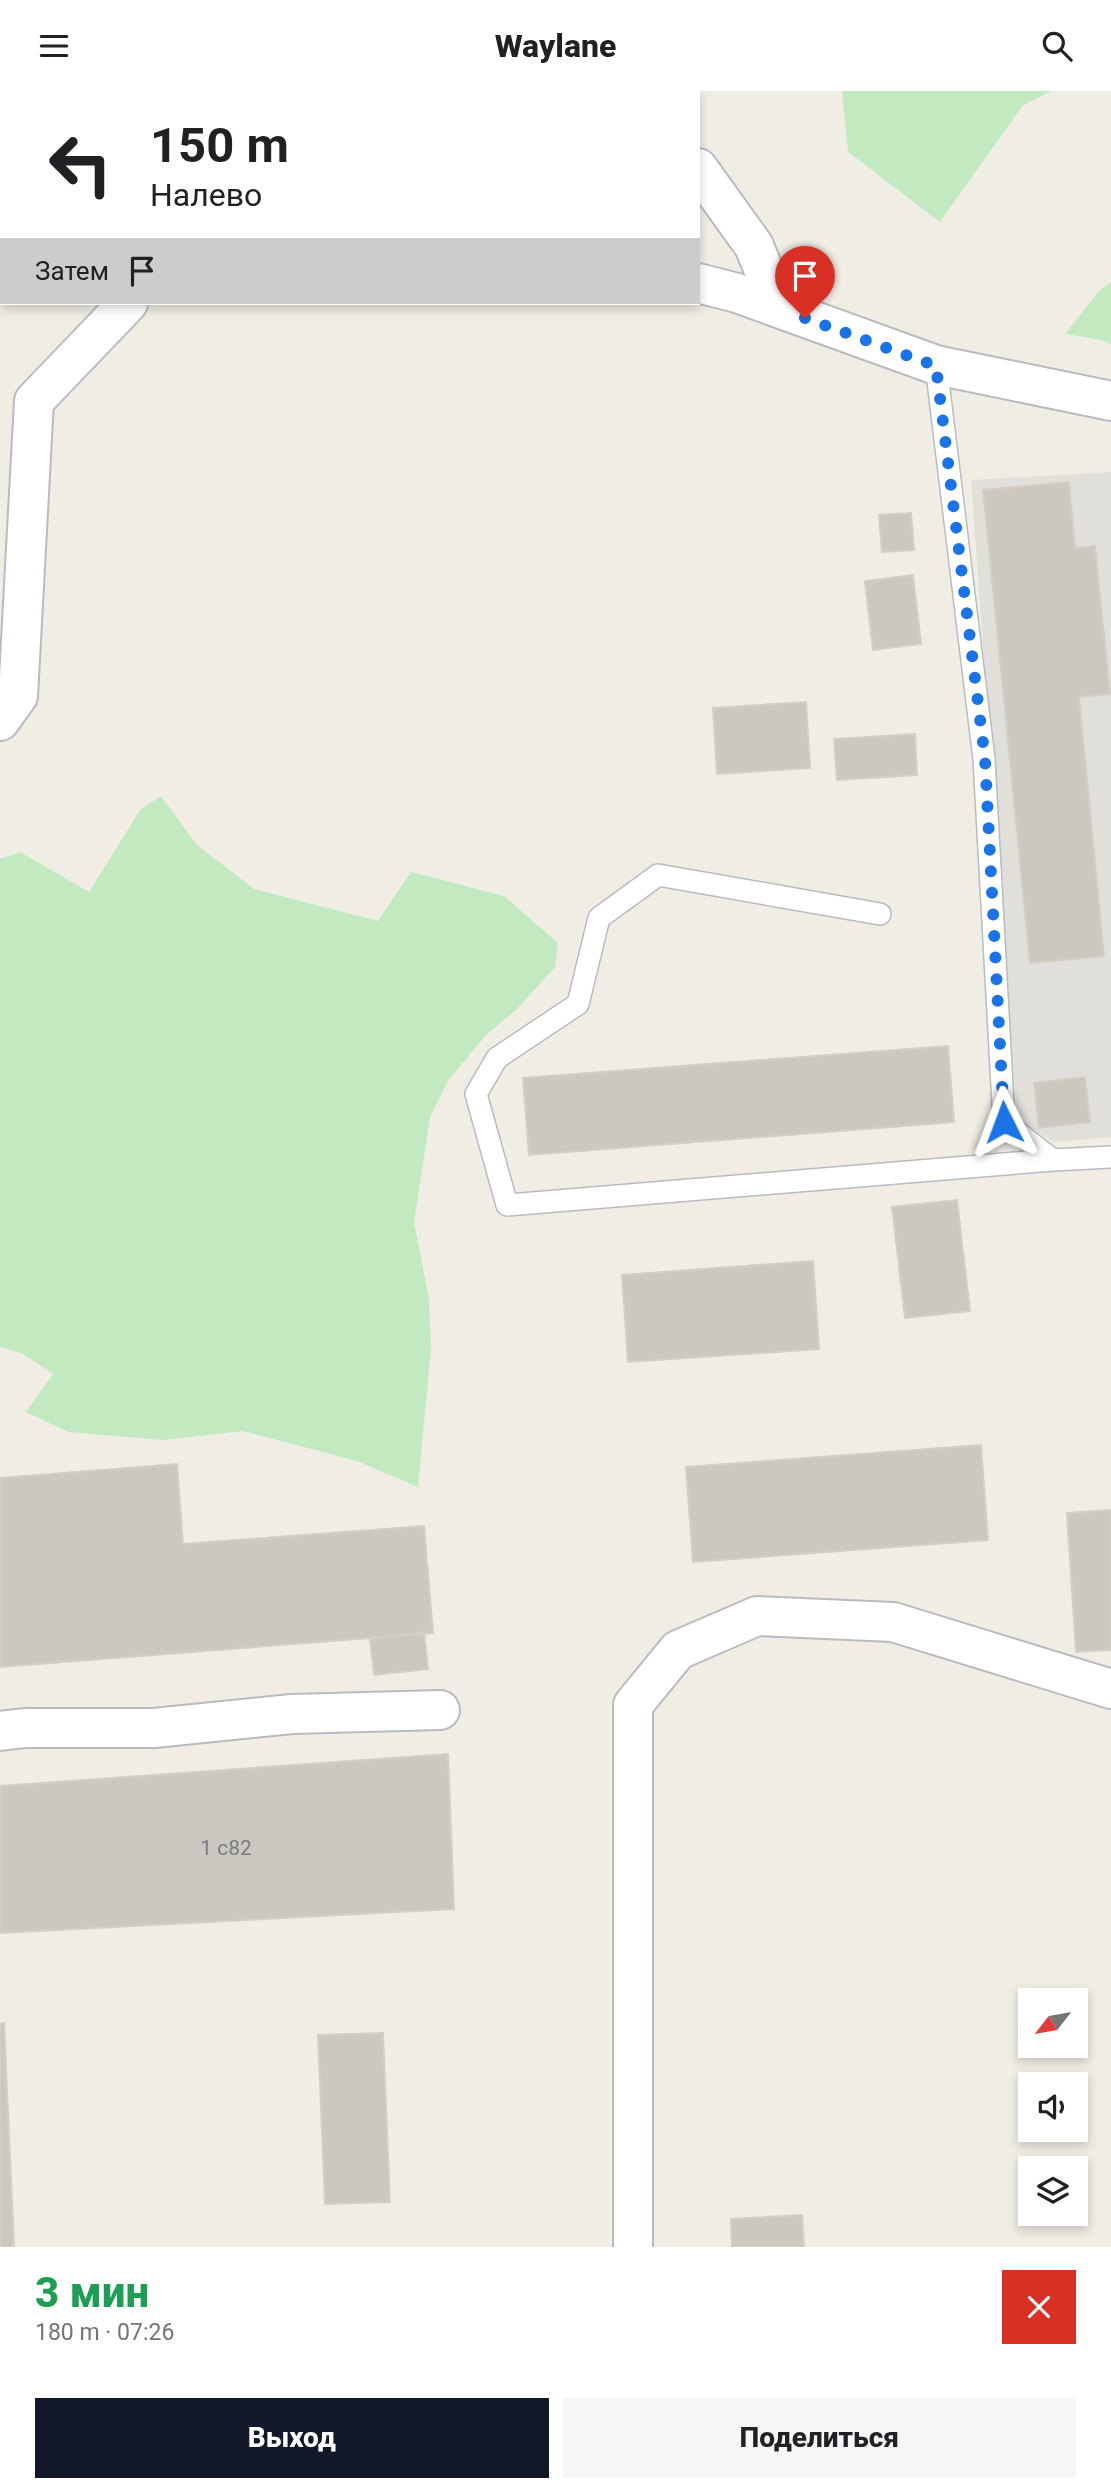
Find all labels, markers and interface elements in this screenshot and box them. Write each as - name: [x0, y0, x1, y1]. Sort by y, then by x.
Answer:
- icon: menu: [35, 27, 73, 65]
- text: Waylane: [495, 27, 616, 65]
- icon: search: [1038, 27, 1076, 65]
- text: 150 m: [150, 117, 289, 174]
- icon: left: [35, 119, 126, 210]
- text: Налево: [150, 176, 262, 214]
- pin: [775, 246, 835, 318]
- icon: arrive: [123, 252, 161, 290]
- text: Затем: [35, 256, 109, 286]
- icon: arrive: [786, 257, 824, 295]
- position arrow: [967, 1085, 1041, 1159]
- house number: 1 с82: [200, 1836, 252, 1860]
- north arrow: [1018, 1988, 1088, 2058]
- map controls: [1018, 1988, 1088, 2226]
- button: sound: [1018, 2072, 1088, 2142]
- button: layers: [1018, 2156, 1088, 2226]
- text: 3 мин: [35, 2268, 149, 2317]
- button: close: [1002, 2270, 1076, 2344]
- text: 180 m · 07:26: [35, 2319, 174, 2346]
- button: Выход: [35, 2398, 549, 2478]
- button: Поделиться: [563, 2398, 1076, 2478]

